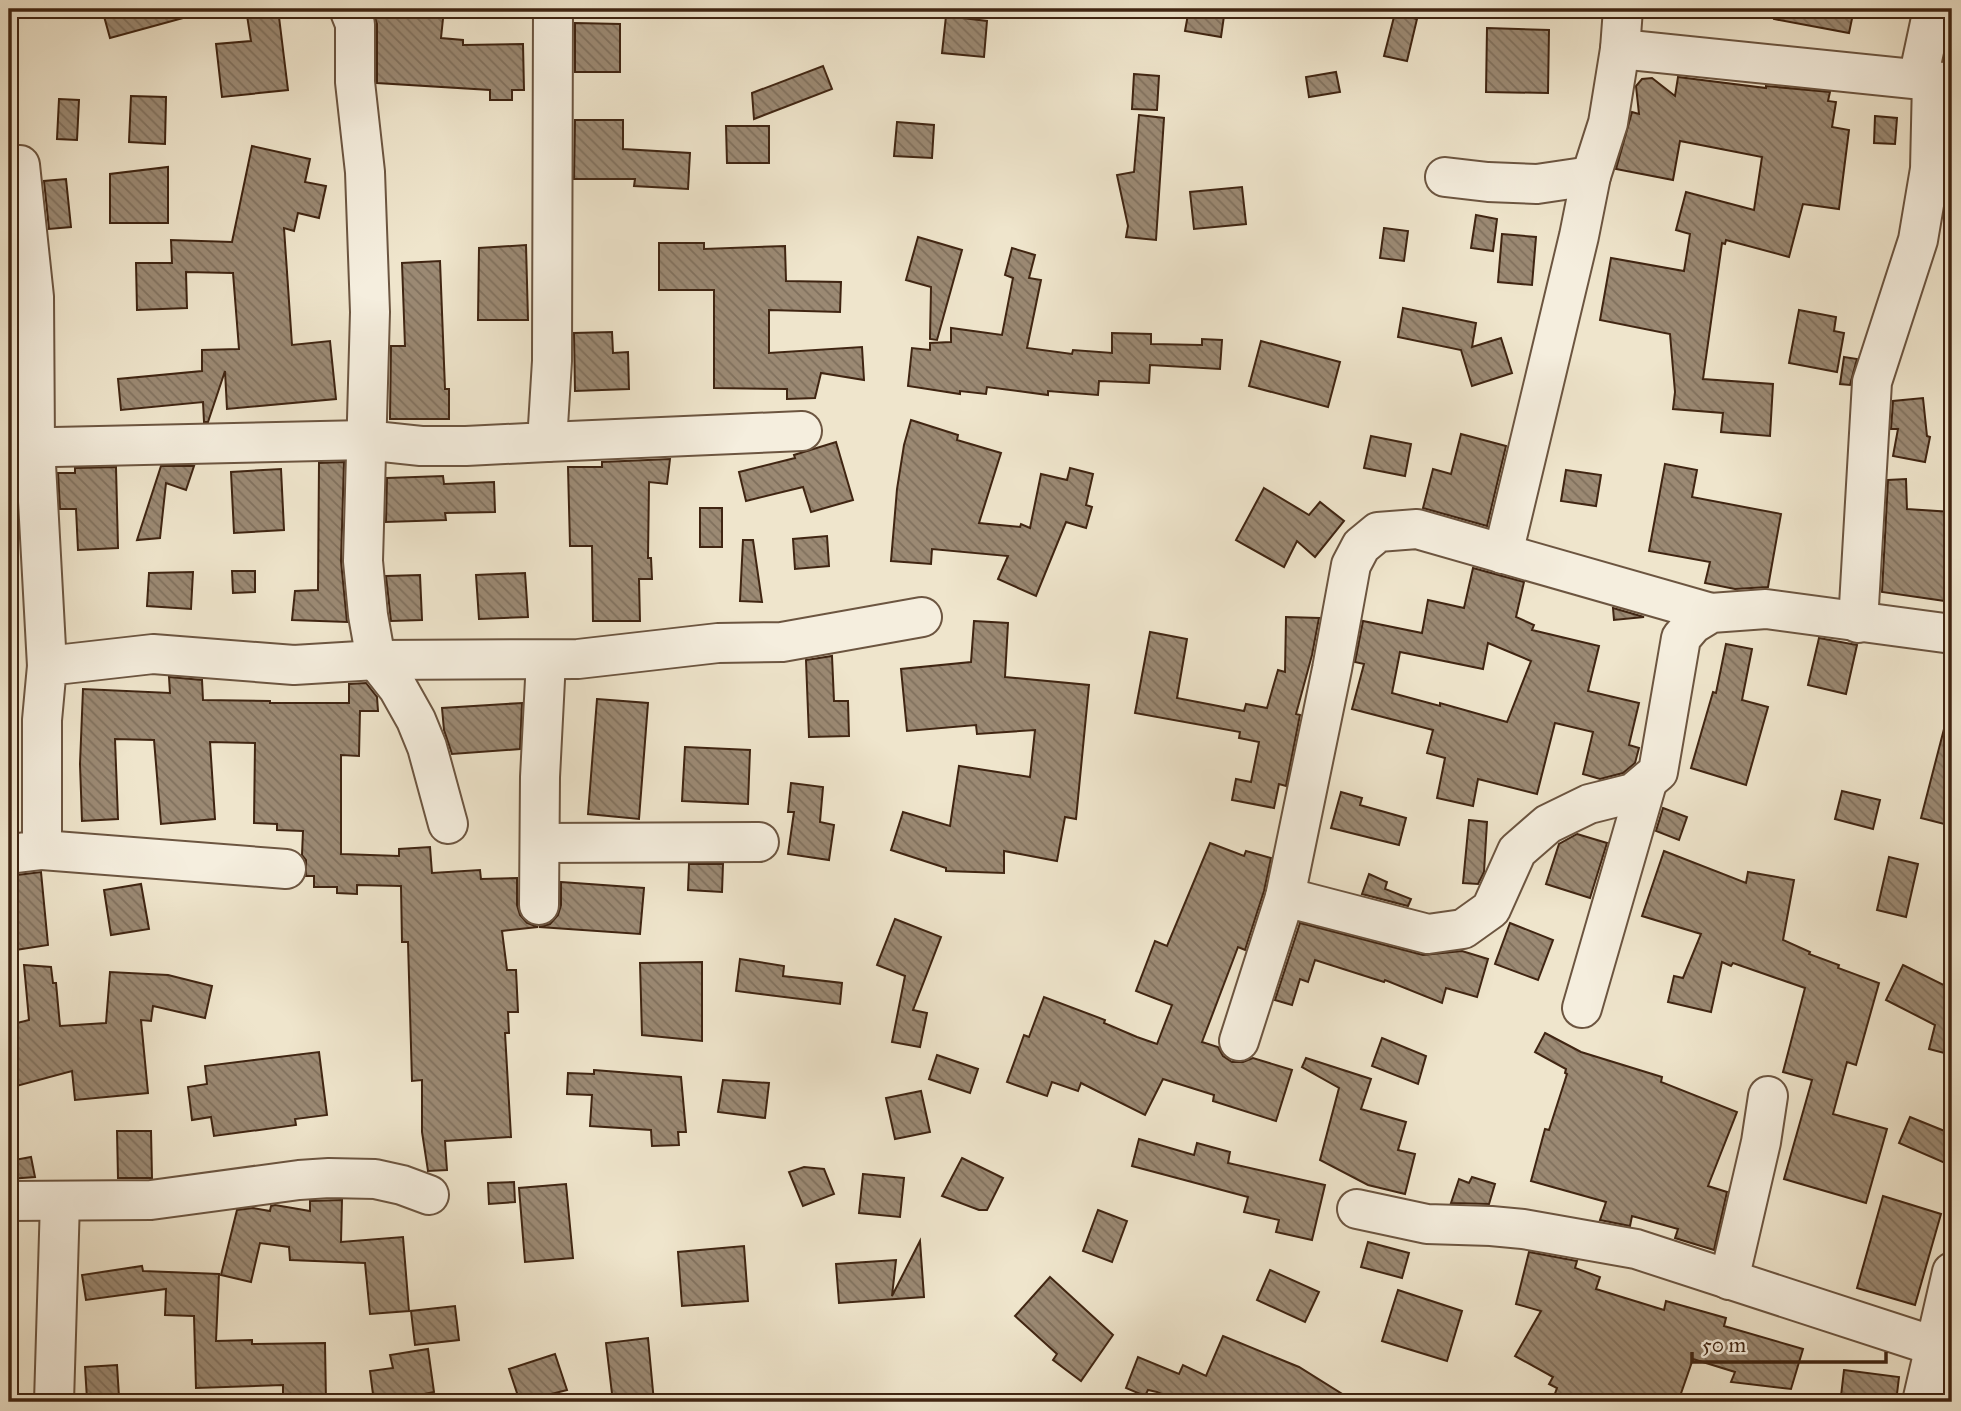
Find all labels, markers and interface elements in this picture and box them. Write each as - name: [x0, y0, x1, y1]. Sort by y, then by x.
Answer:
- scale bar: [1692, 1320, 1886, 1364]
- text: 50 m: [1702, 1332, 1747, 1358]

